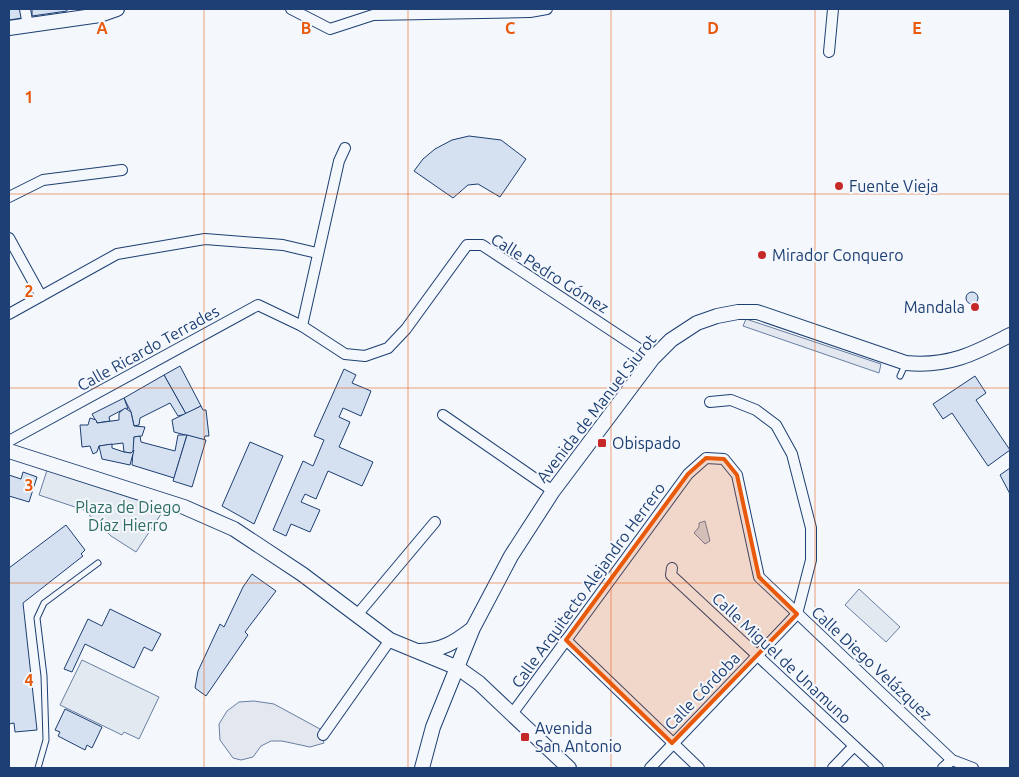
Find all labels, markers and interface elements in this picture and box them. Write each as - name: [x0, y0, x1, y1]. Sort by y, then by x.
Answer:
- text: A: [96, 19, 108, 37]
- text: B: [301, 19, 311, 37]
- text: C: [505, 19, 515, 37]
- text: D: [707, 19, 719, 37]
- text: E: [912, 19, 922, 37]
- text: 1: [24, 88, 34, 106]
- place label: Fuente Vieja: [849, 177, 939, 195]
- marker: Fuente Vieja: [833, 180, 845, 192]
- street label: Calle Pedro Gómez: [488, 229, 612, 317]
- place label: Mirador Conquero: [772, 246, 904, 264]
- marker: Mirador Conquero: [756, 249, 768, 261]
- text: 2: [24, 282, 34, 300]
- place label: Mandala: [904, 298, 965, 316]
- street label: Calle Ricardo Terrades: [74, 301, 222, 394]
- marker: Mandala: [969, 301, 981, 313]
- street label: Avenida de Manuel Siurot: [533, 330, 660, 486]
- place label: Obispado: [612, 434, 681, 452]
- marker: Obispado: [596, 437, 608, 449]
- text: 3: [24, 476, 34, 494]
- street label: Calle Arquitecto Alejandro Herrero: [508, 479, 668, 691]
- park label: Plaza de Diego Díaz Hierro: [75, 498, 181, 534]
- street label: Calle Miguel de Unamuno: [709, 589, 855, 727]
- street label: Calle Diego Velázquez: [808, 603, 936, 723]
- street label: Calle Córdoba: [661, 649, 743, 733]
- text: 4: [24, 671, 34, 689]
- place label: Avenida San Antonio: [535, 719, 622, 755]
- marker: Avenida San Antonio: [519, 731, 531, 743]

